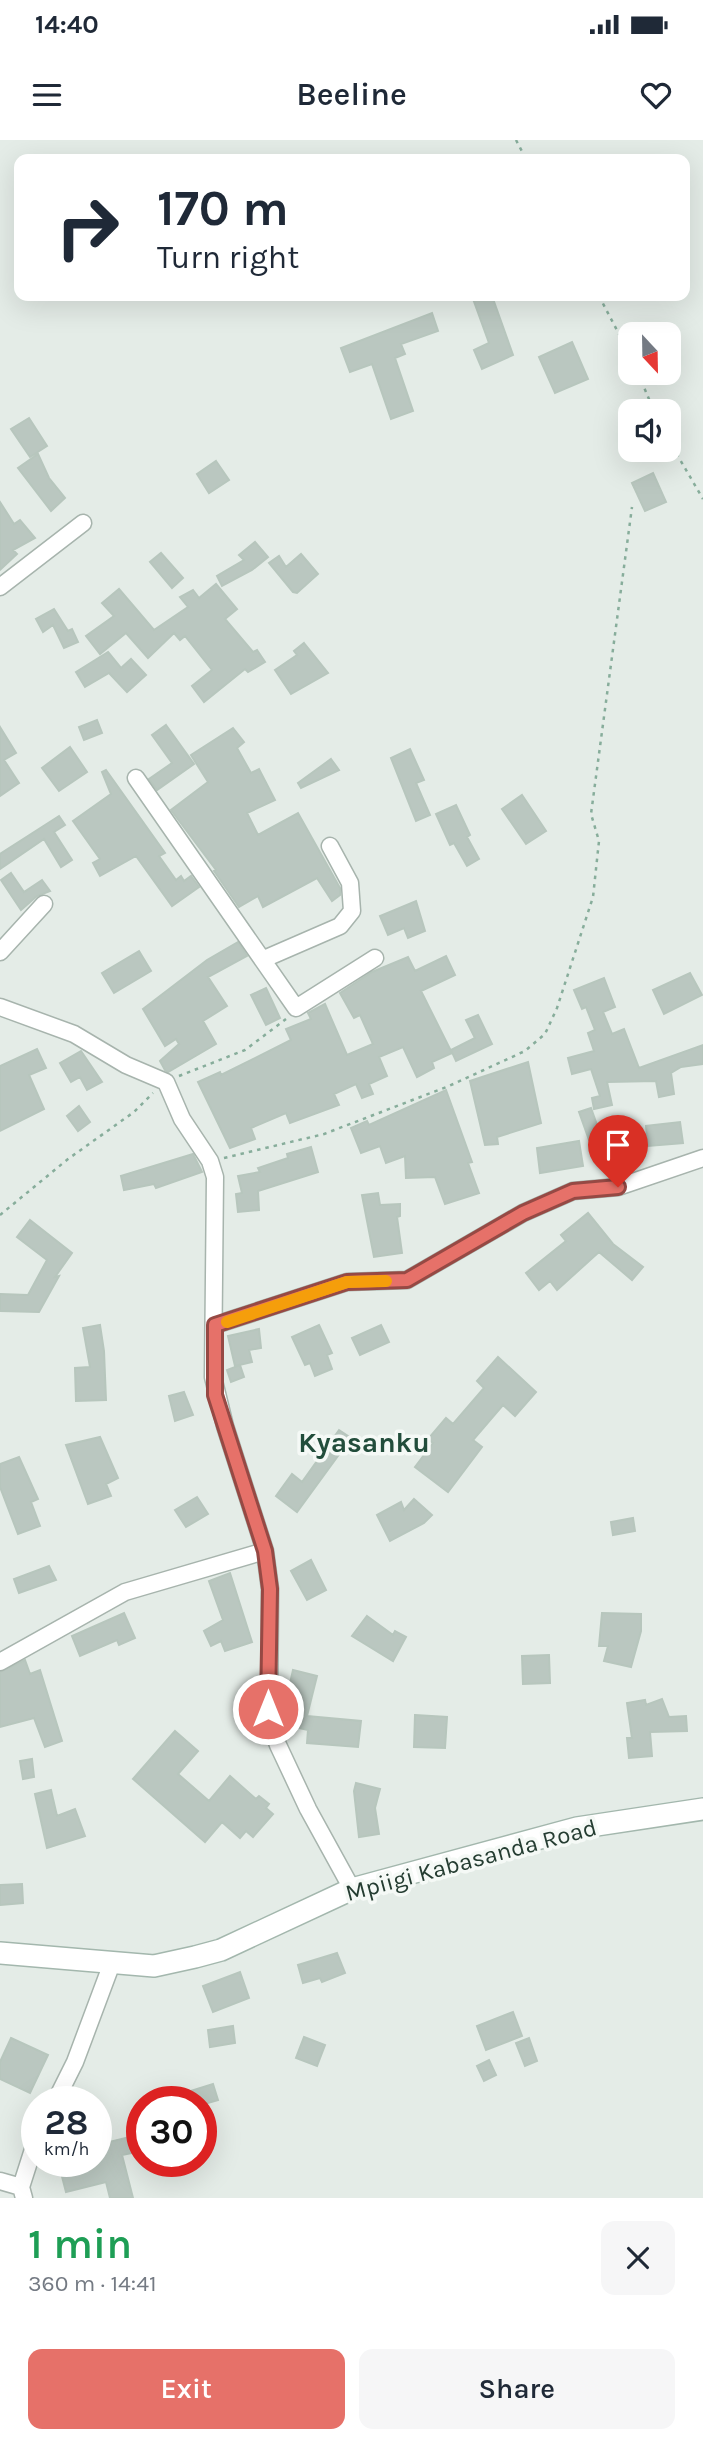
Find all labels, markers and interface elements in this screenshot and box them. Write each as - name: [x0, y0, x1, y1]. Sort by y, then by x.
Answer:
- text: 14:40: [35, 9, 99, 40]
- icon: menu: [28, 76, 66, 114]
- text: Beeline: [296, 76, 407, 113]
- icon: heart: [637, 76, 675, 114]
- text: 170 m: [157, 180, 289, 237]
- icon: right: [42, 182, 133, 273]
- text: Turn right: [157, 239, 299, 276]
- north arrow: [618, 322, 681, 385]
- map controls: [618, 322, 681, 462]
- button: sound: [618, 399, 681, 462]
- pin: [588, 1115, 648, 1187]
- icon: arrive: [599, 1126, 637, 1164]
- district label: Kyasanku: [298, 1426, 430, 1459]
- position arrow: [231, 1672, 305, 1746]
- street label: Mpiigi Kabasanda Road: [342, 1813, 600, 1907]
- speed limit sign: 30: [126, 2086, 217, 2177]
- text: 28: [45, 2102, 88, 2143]
- text: km/h: [44, 2138, 89, 2160]
- text: 1 min: [28, 2219, 132, 2269]
- button: close: [601, 2221, 675, 2295]
- text: 360 m · 14:41: [28, 2270, 157, 2297]
- button: Exit: [28, 2349, 345, 2429]
- button: Share: [359, 2349, 675, 2429]

